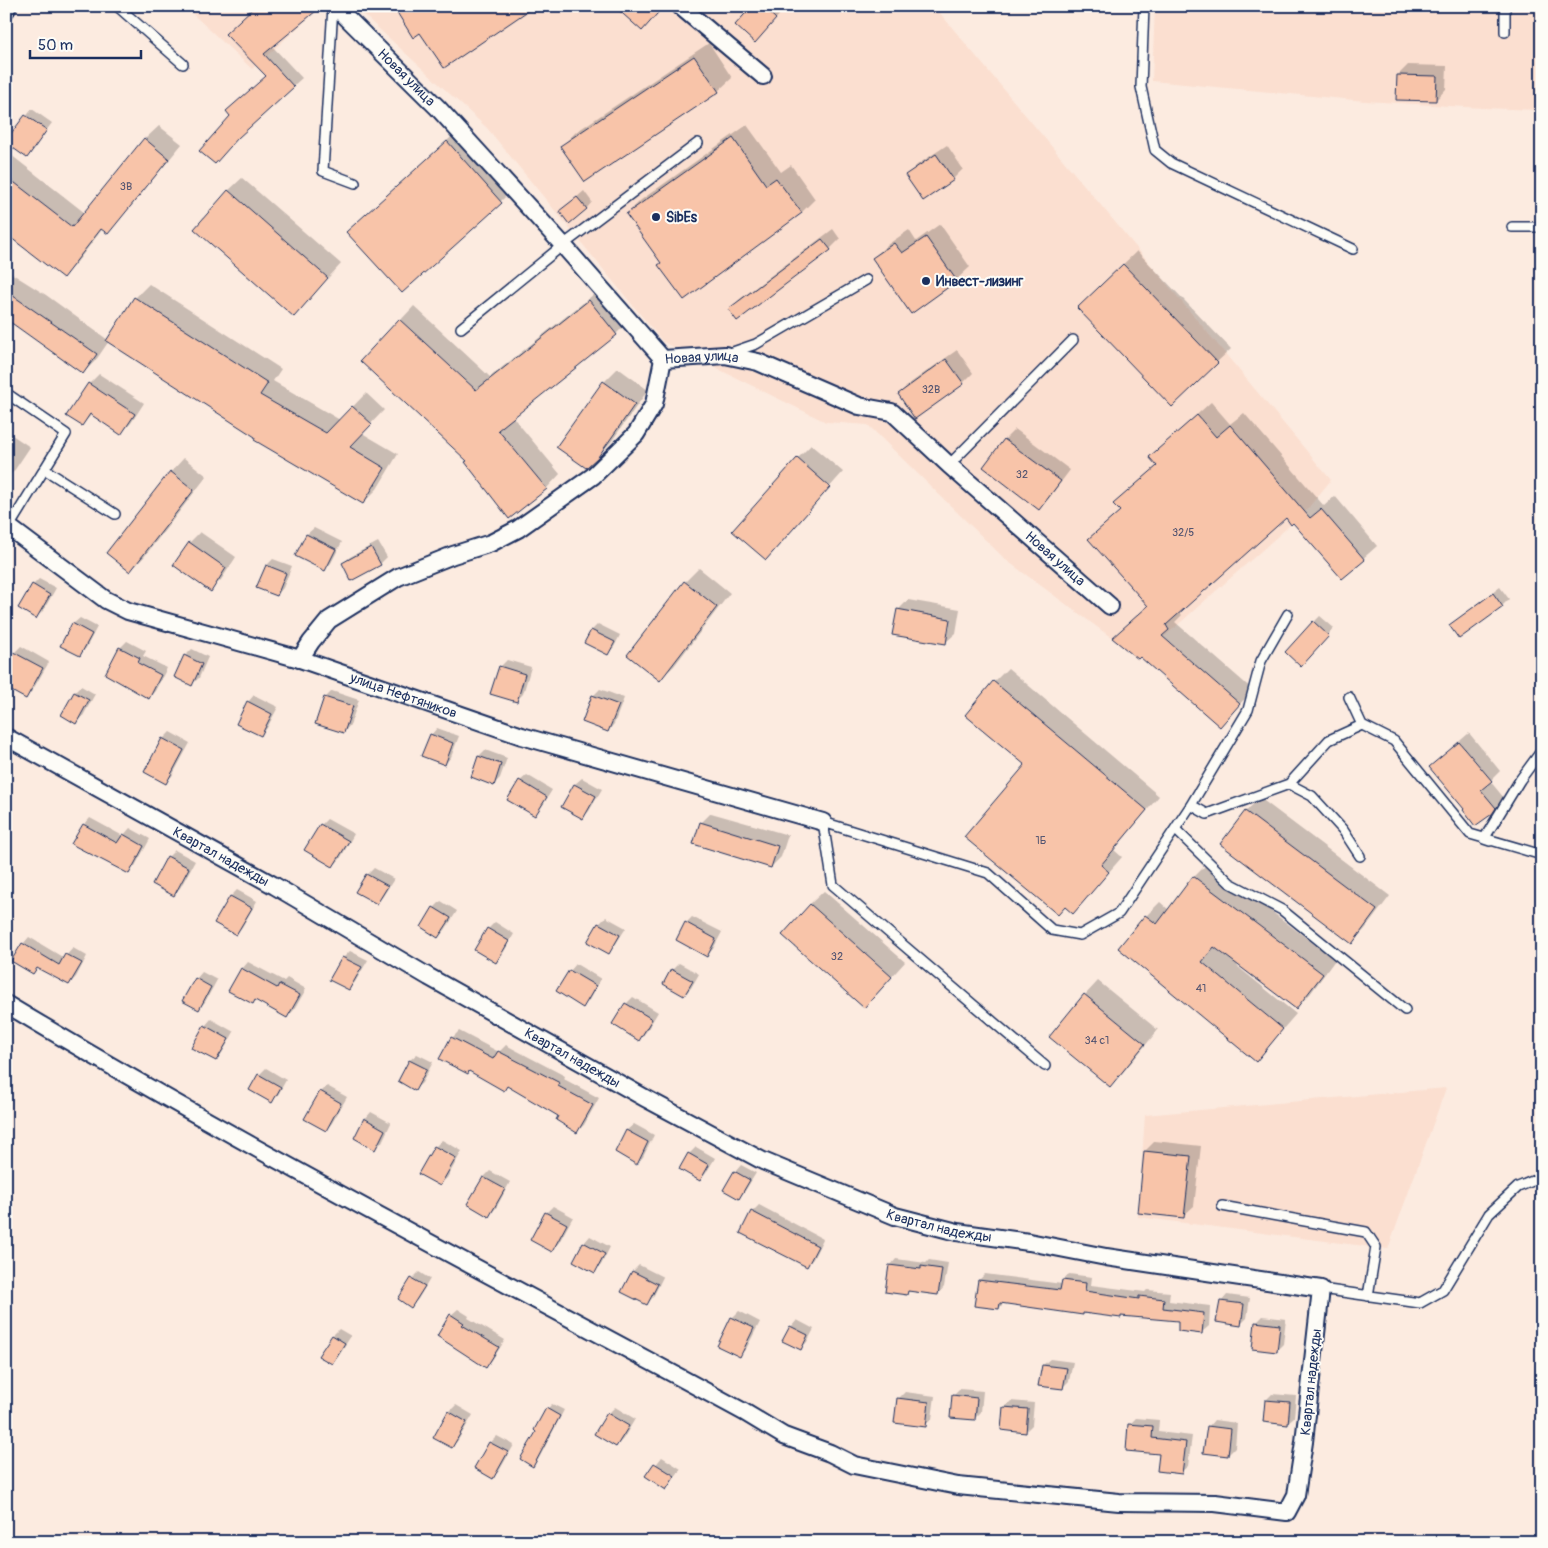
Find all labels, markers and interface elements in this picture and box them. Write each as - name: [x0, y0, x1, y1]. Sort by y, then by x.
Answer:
- scale bar: [30, 28, 141, 60]
- text: 50 m: [38, 36, 73, 55]
- street label: Новая улица: [374, 45, 439, 109]
- house number: 3В: [120, 180, 132, 193]
- place label: SibEs: [666, 209, 698, 226]
- marker: SibEs: [650, 211, 662, 223]
- place label: Инвест-лизинг: [936, 273, 1024, 290]
- marker: Инвест-лизинг: [920, 275, 932, 287]
- street label: Новая улица: [664, 346, 740, 367]
- house number: 32В: [922, 383, 940, 396]
- house number: 32: [1016, 468, 1028, 481]
- house number: 32/5: [1172, 526, 1194, 539]
- street label: Новая улица: [1022, 527, 1089, 589]
- street label: улица Нефтяников: [347, 668, 460, 721]
- street label: Квартал надежды: [170, 823, 272, 890]
- house number: 1Б: [1036, 834, 1046, 847]
- house number: 32: [831, 950, 843, 963]
- house number: 41: [1196, 982, 1206, 995]
- street label: Квартал надежды: [522, 1024, 624, 1091]
- house number: 34 с1: [1085, 1034, 1109, 1047]
- street label: Квартал надежды: [884, 1205, 993, 1245]
- street label: Квартал надежды: [1297, 1328, 1325, 1436]

